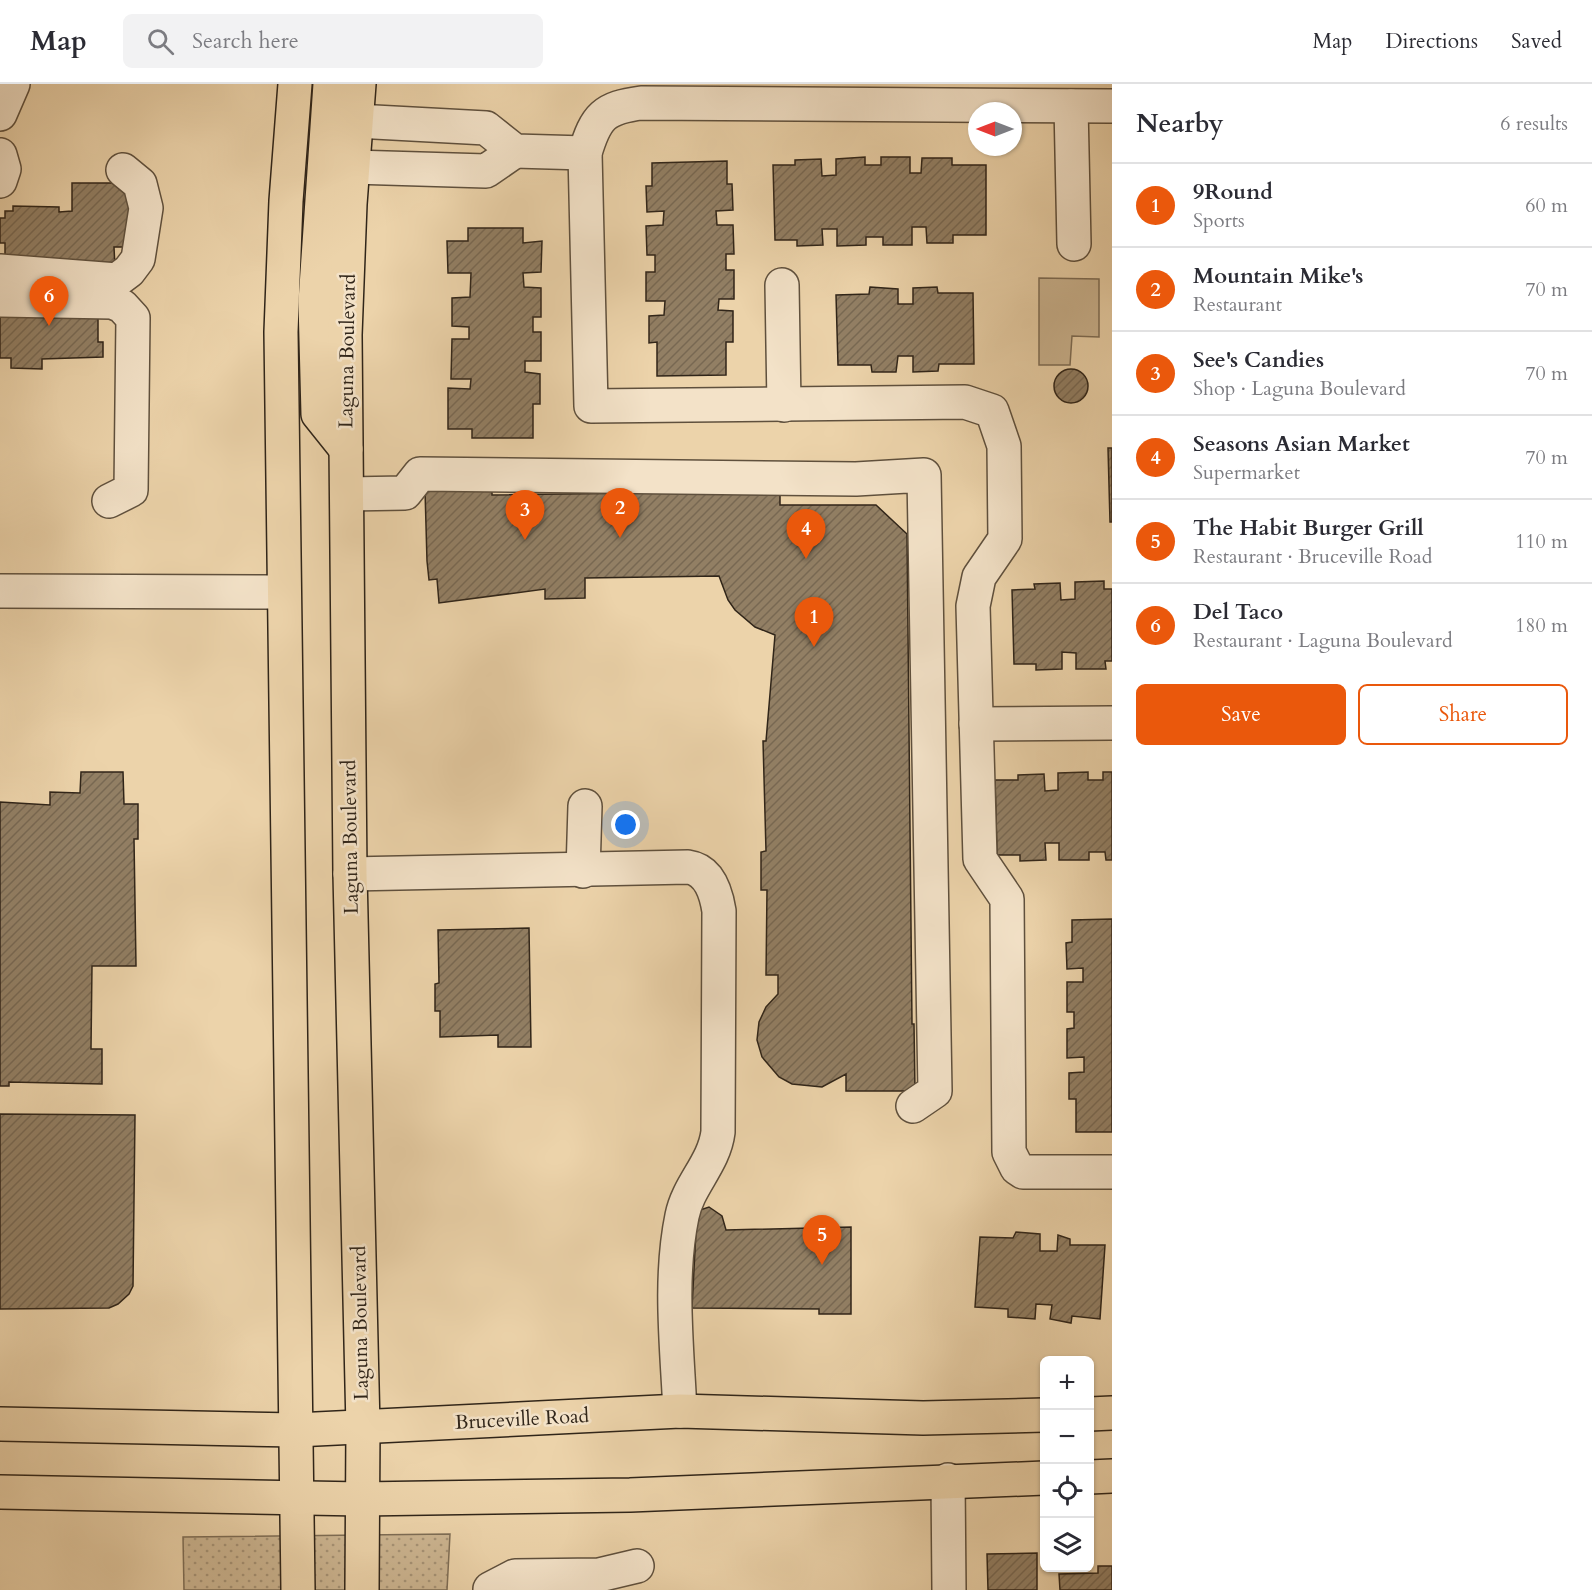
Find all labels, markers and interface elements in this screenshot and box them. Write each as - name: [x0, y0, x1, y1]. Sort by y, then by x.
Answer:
- search box: [123, 14, 543, 68]
- text: Map: [30, 22, 87, 60]
- icon: search: [144, 25, 177, 58]
- text: Search here: [192, 26, 299, 56]
- text: Map: [1312, 27, 1352, 56]
- text: Directions: [1385, 27, 1478, 56]
- text: Saved: [1511, 27, 1562, 56]
- north arrow: [968, 102, 1022, 156]
- text: Nearby: [1136, 106, 1224, 141]
- text: 6 results: [1500, 110, 1568, 137]
- text: 9Round: [1193, 177, 1273, 207]
- text: 1: [1150, 192, 1161, 219]
- text: 60 m: [1525, 192, 1568, 219]
- text: Sports: [1193, 207, 1245, 234]
- text: Mountain Mike's: [1193, 261, 1363, 291]
- street label: Laguna Boulevard: [332, 273, 362, 429]
- pin: 6: [29, 276, 68, 326]
- text: 2: [1150, 276, 1161, 303]
- text: 70 m: [1525, 276, 1568, 303]
- text: Restaurant: [1193, 291, 1282, 318]
- text: See's Candies: [1193, 345, 1324, 375]
- text: 3: [1150, 360, 1161, 387]
- text: 70 m: [1525, 360, 1568, 387]
- text: Shop · Laguna Boulevard: [1193, 375, 1406, 402]
- text: Seasons Asian Market: [1193, 429, 1410, 459]
- text: 4: [1150, 444, 1161, 471]
- text: 70 m: [1525, 444, 1568, 471]
- text: Supermarket: [1193, 459, 1300, 486]
- pin: 2: [600, 488, 640, 538]
- pin: 3: [506, 490, 544, 540]
- pin: 4: [786, 510, 826, 559]
- text: The Habit Burger Grill: [1193, 513, 1424, 543]
- text: 5: [1150, 528, 1161, 555]
- text: 110 m: [1515, 528, 1568, 555]
- text: Restaurant · Bruceville Road: [1193, 543, 1432, 570]
- text: Del Taco: [1193, 597, 1283, 627]
- pin: 1: [794, 598, 834, 647]
- text: 6: [1150, 612, 1161, 639]
- text: 180 m: [1515, 612, 1568, 639]
- text: Restaurant · Laguna Boulevard: [1193, 627, 1453, 654]
- button: Save: [1136, 684, 1346, 745]
- button: Share: [1358, 684, 1568, 745]
- street label: Laguna Boulevard: [335, 759, 365, 915]
- your location: [611, 810, 640, 839]
- pin: 5: [802, 1216, 842, 1265]
- street label: Laguna Boulevard: [345, 1245, 375, 1401]
- map controls: [1040, 1356, 1094, 1572]
- button: +: [1040, 1356, 1094, 1410]
- street label: Bruceville Road: [454, 1402, 590, 1436]
- button: −: [1040, 1410, 1094, 1464]
- button: locate: [1040, 1464, 1094, 1518]
- button: layers: [1040, 1518, 1094, 1572]

